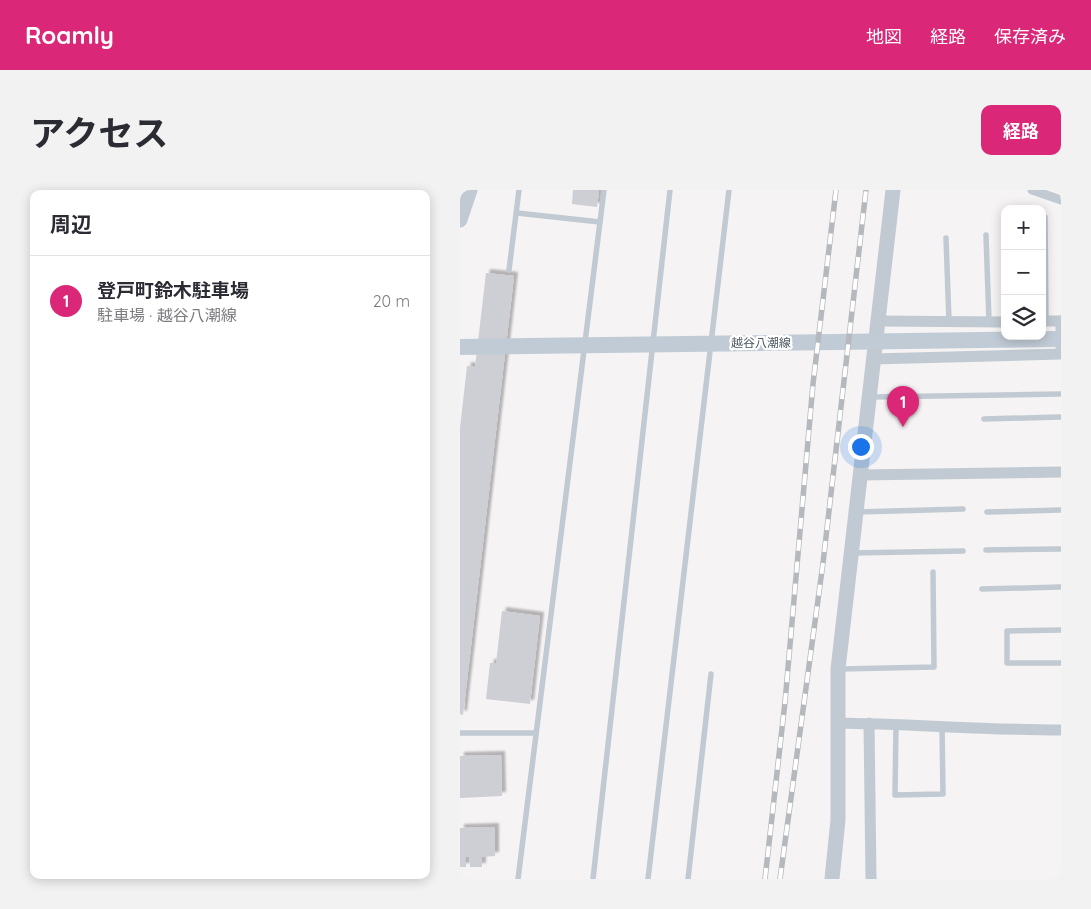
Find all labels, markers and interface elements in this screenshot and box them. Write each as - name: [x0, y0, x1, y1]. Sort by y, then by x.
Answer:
- text: Roamly: [25, 20, 114, 50]
- text: 地図: [866, 25, 902, 48]
- text: 経路: [930, 25, 966, 48]
- text: 保存済み: [994, 25, 1066, 48]
- button: 経路: [981, 105, 1061, 155]
- text: アクセス: [30, 111, 168, 155]
- map controls: [1001, 205, 1046, 340]
- button: +: [1001, 205, 1046, 250]
- text: 周辺: [50, 211, 92, 237]
- button: −: [1001, 250, 1046, 295]
- text: 登戸町鈴木駐車場: [97, 278, 249, 302]
- text: 1: [63, 291, 69, 311]
- text: 20 m: [373, 291, 410, 311]
- button: layers: [1001, 295, 1046, 340]
- text: 駐車場 · 越谷八潮線: [97, 305, 237, 325]
- street label: 越谷八潮線: [731, 335, 791, 350]
- pin: 1: [887, 386, 919, 427]
- your location: [848, 434, 874, 460]

